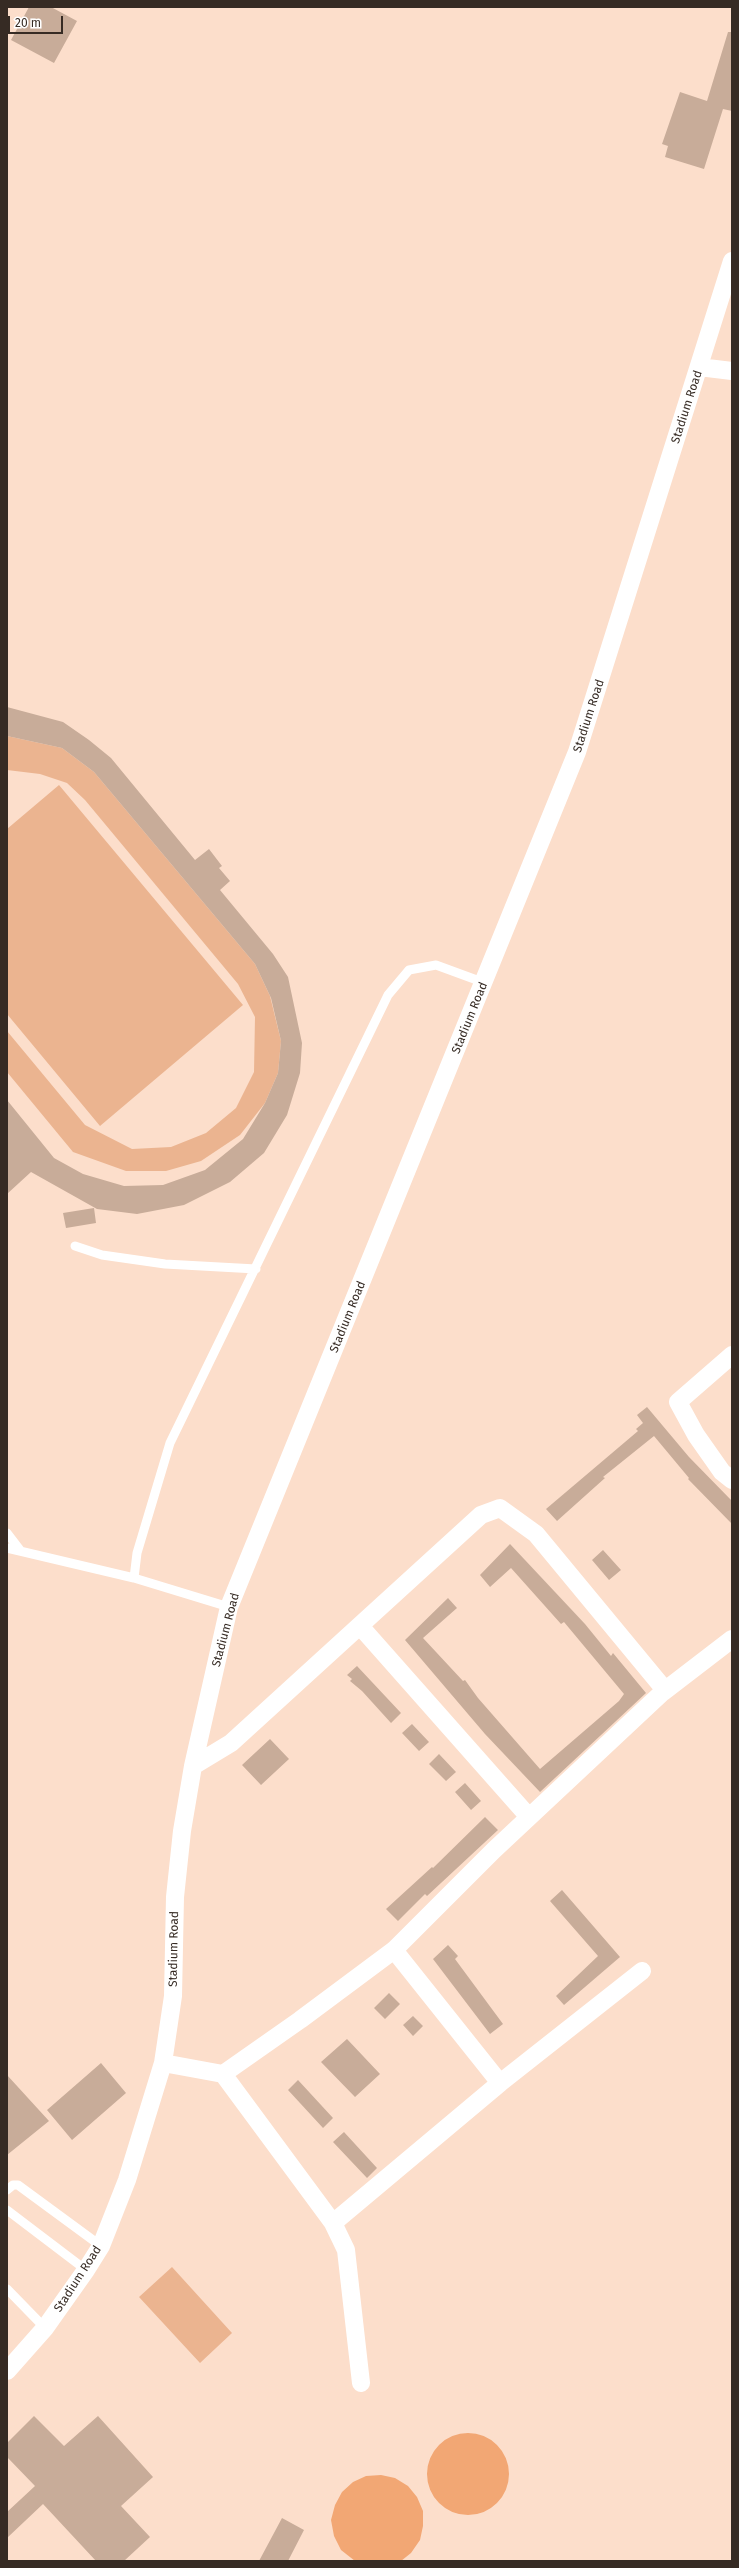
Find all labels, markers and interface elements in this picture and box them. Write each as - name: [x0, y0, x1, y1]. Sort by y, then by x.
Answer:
- scale bar: [10, 8, 65, 34]
- text: 20 m: [15, 16, 41, 30]
- street label: Stadium Road: [668, 369, 706, 445]
- street label: Stadium Road: [570, 678, 608, 754]
- street label: Stadium Road: [449, 980, 491, 1056]
- street label: Stadium Road: [327, 1279, 369, 1355]
- street label: Stadium Road: [209, 1591, 243, 1669]
- street label: Stadium Road: [166, 1911, 182, 1987]
- street label: Stadium Road: [51, 2243, 105, 2315]

